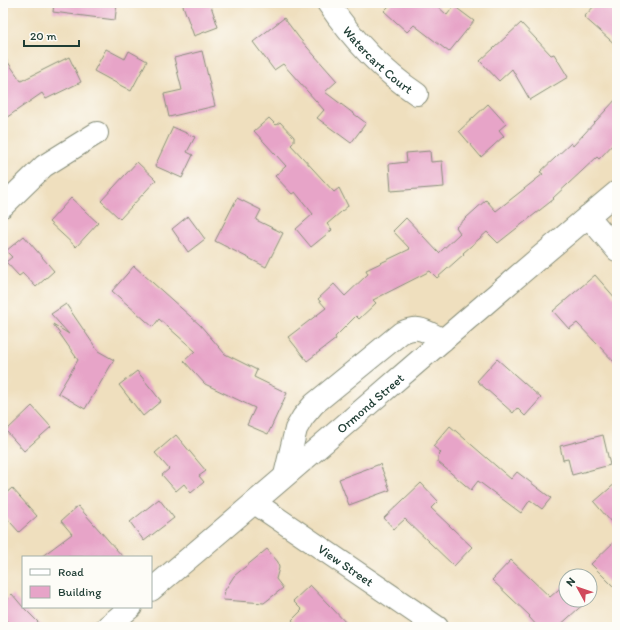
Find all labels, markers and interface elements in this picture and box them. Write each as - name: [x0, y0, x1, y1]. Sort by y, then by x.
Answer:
- scale bar: [24, 22, 79, 48]
- street label: Watercart Court: [340, 23, 416, 97]
- text: 20 m: [30, 29, 57, 43]
- street label: Ormond Street: [333, 370, 407, 436]
- street label: View Street: [315, 541, 377, 589]
- legend: [22, 556, 152, 608]
- text: Road: [58, 565, 84, 579]
- north arrow: [558, 568, 598, 608]
- text: N: [563, 575, 578, 589]
- text: Building: [58, 585, 102, 599]

